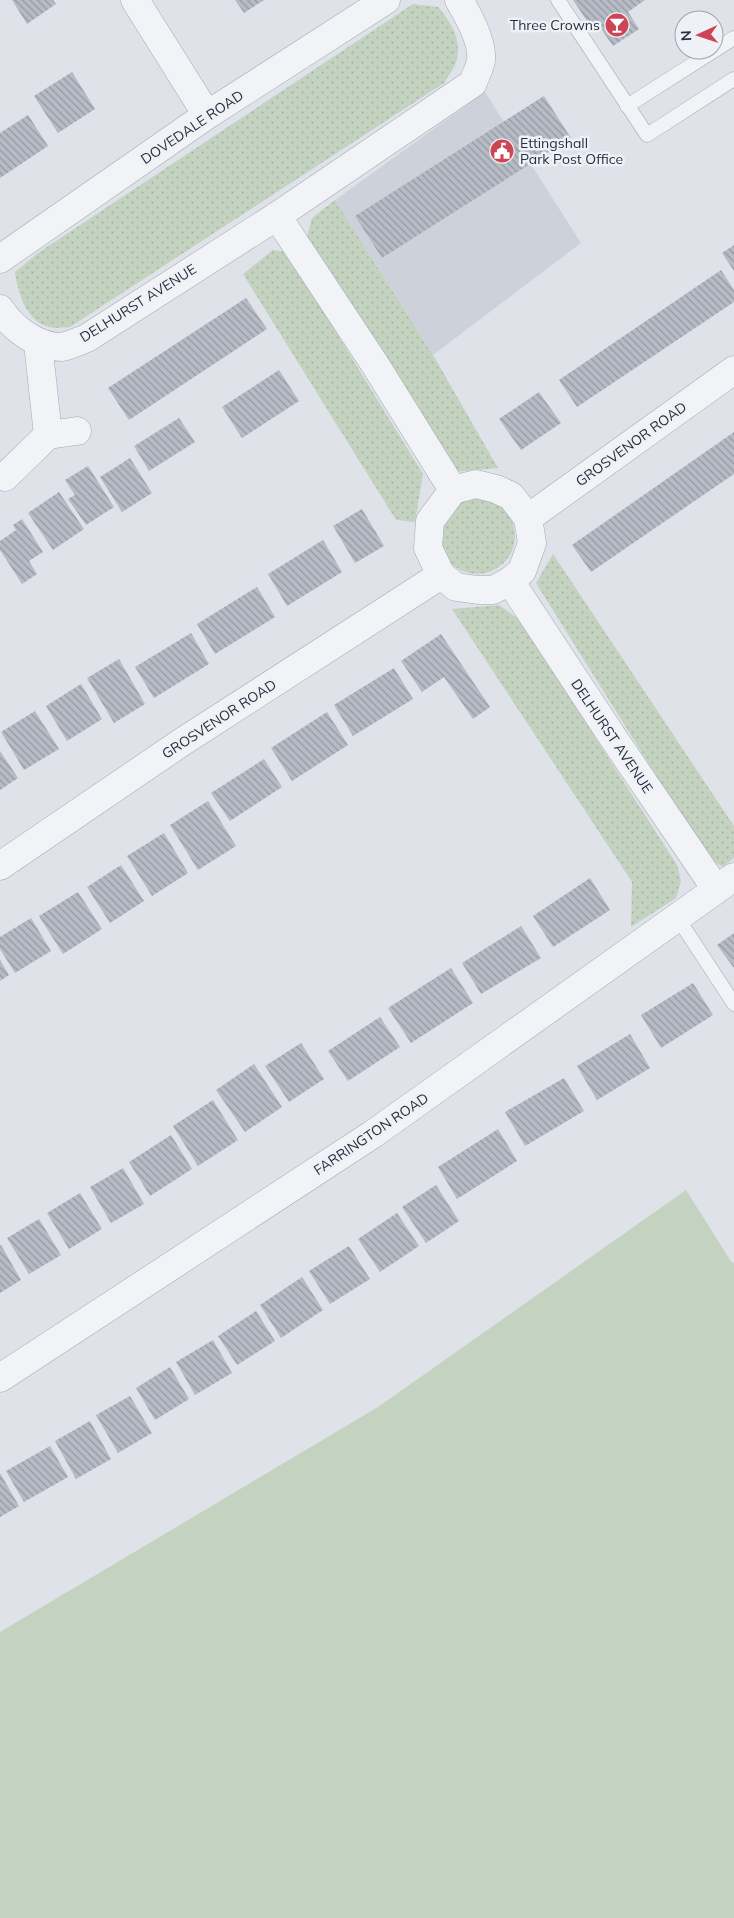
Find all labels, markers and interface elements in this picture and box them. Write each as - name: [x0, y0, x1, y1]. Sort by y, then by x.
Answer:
- north arrow: [674, 10, 724, 60]
- bar icon: Three Crowns: [604, 12, 630, 38]
- place label: Three Crowns: [510, 16, 600, 34]
- text: N: [677, 30, 695, 41]
- street label: DOVEDALE ROAD: [137, 86, 247, 168]
- place label: Ettingshall Park Post Office: [520, 134, 623, 168]
- public building icon: Ettingshall Park Post Office: [489, 138, 515, 164]
- street label: DELHURST AVENUE: [76, 260, 200, 346]
- street label: GROSVENOR ROAD: [572, 398, 690, 490]
- street label: GROSVENOR ROAD: [158, 675, 280, 763]
- street label: DELHURST AVENUE: [567, 675, 657, 797]
- street label: FARRINGTON ROAD: [310, 1089, 432, 1179]

